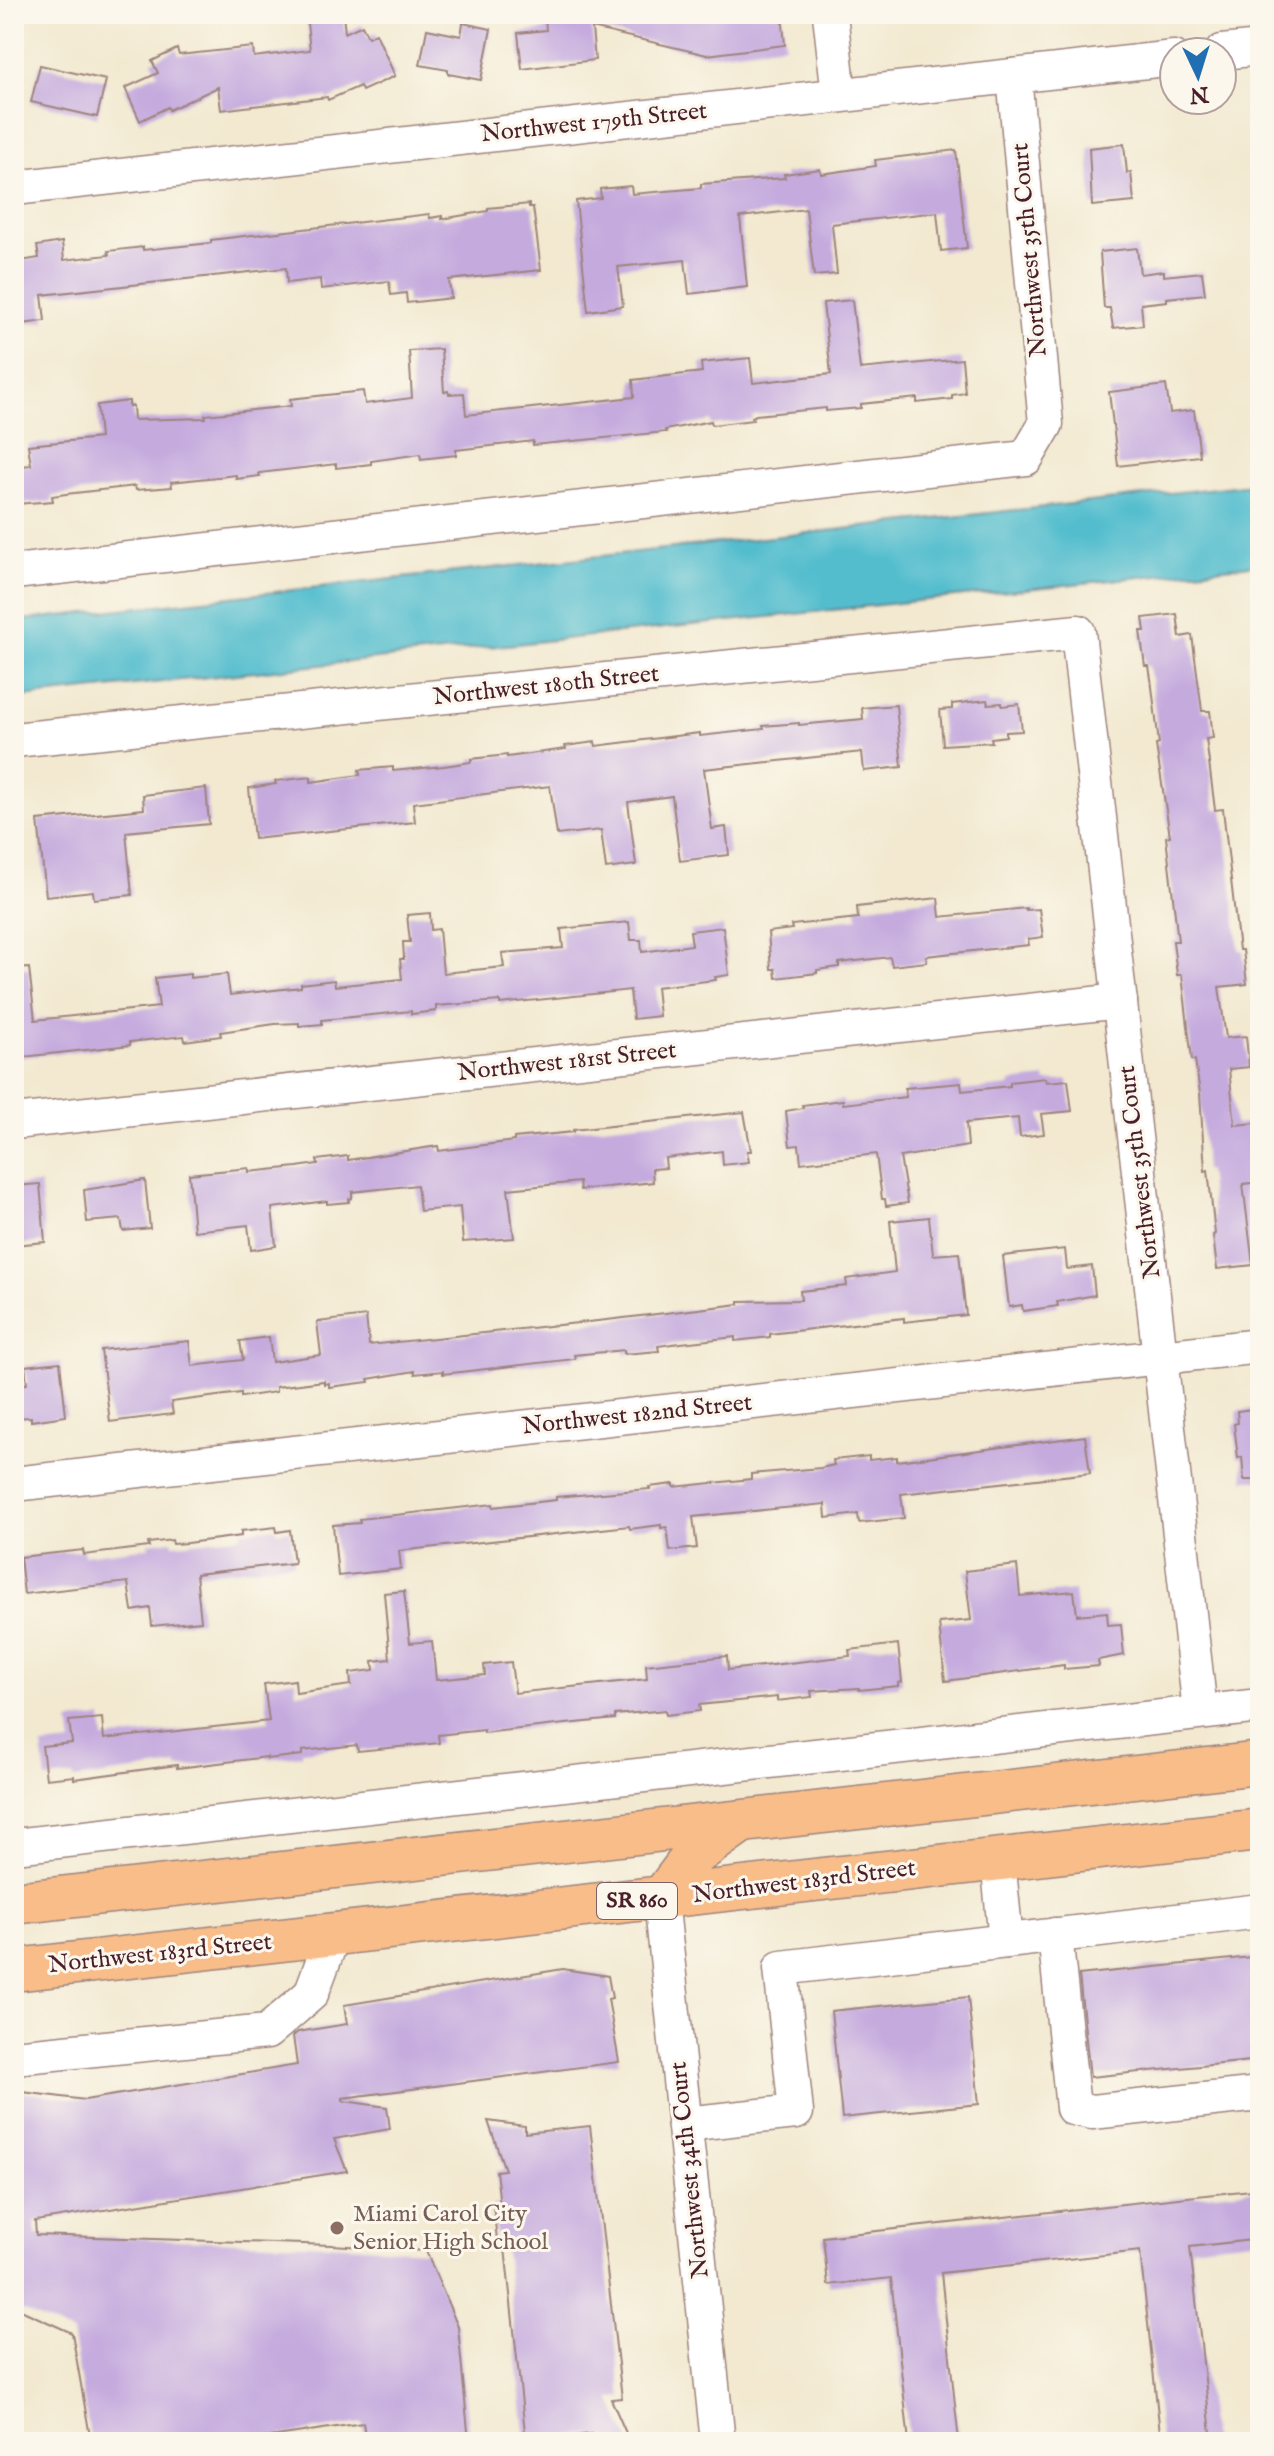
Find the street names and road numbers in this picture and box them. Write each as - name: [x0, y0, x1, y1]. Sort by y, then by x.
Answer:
- street label: Northwest 179th Street: [479, 96, 709, 150]
- street label: Northwest 35th Court: [1005, 142, 1055, 358]
- street label: Northwest 180th Street: [431, 659, 661, 713]
- street label: Northwest 181st Street: [456, 1035, 678, 1089]
- street label: Northwest 35th Court: [1112, 1064, 1168, 1280]
- street label: Northwest 182nd Street: [520, 1388, 754, 1442]
- street label: Northwest 183rd Street: [691, 1853, 917, 1911]
- road number: SR 860: [597, 1883, 677, 1919]
- street label: Northwest 183rd Street: [47, 1927, 273, 1981]
- street label: Northwest 34th Court: [663, 2060, 717, 2280]

